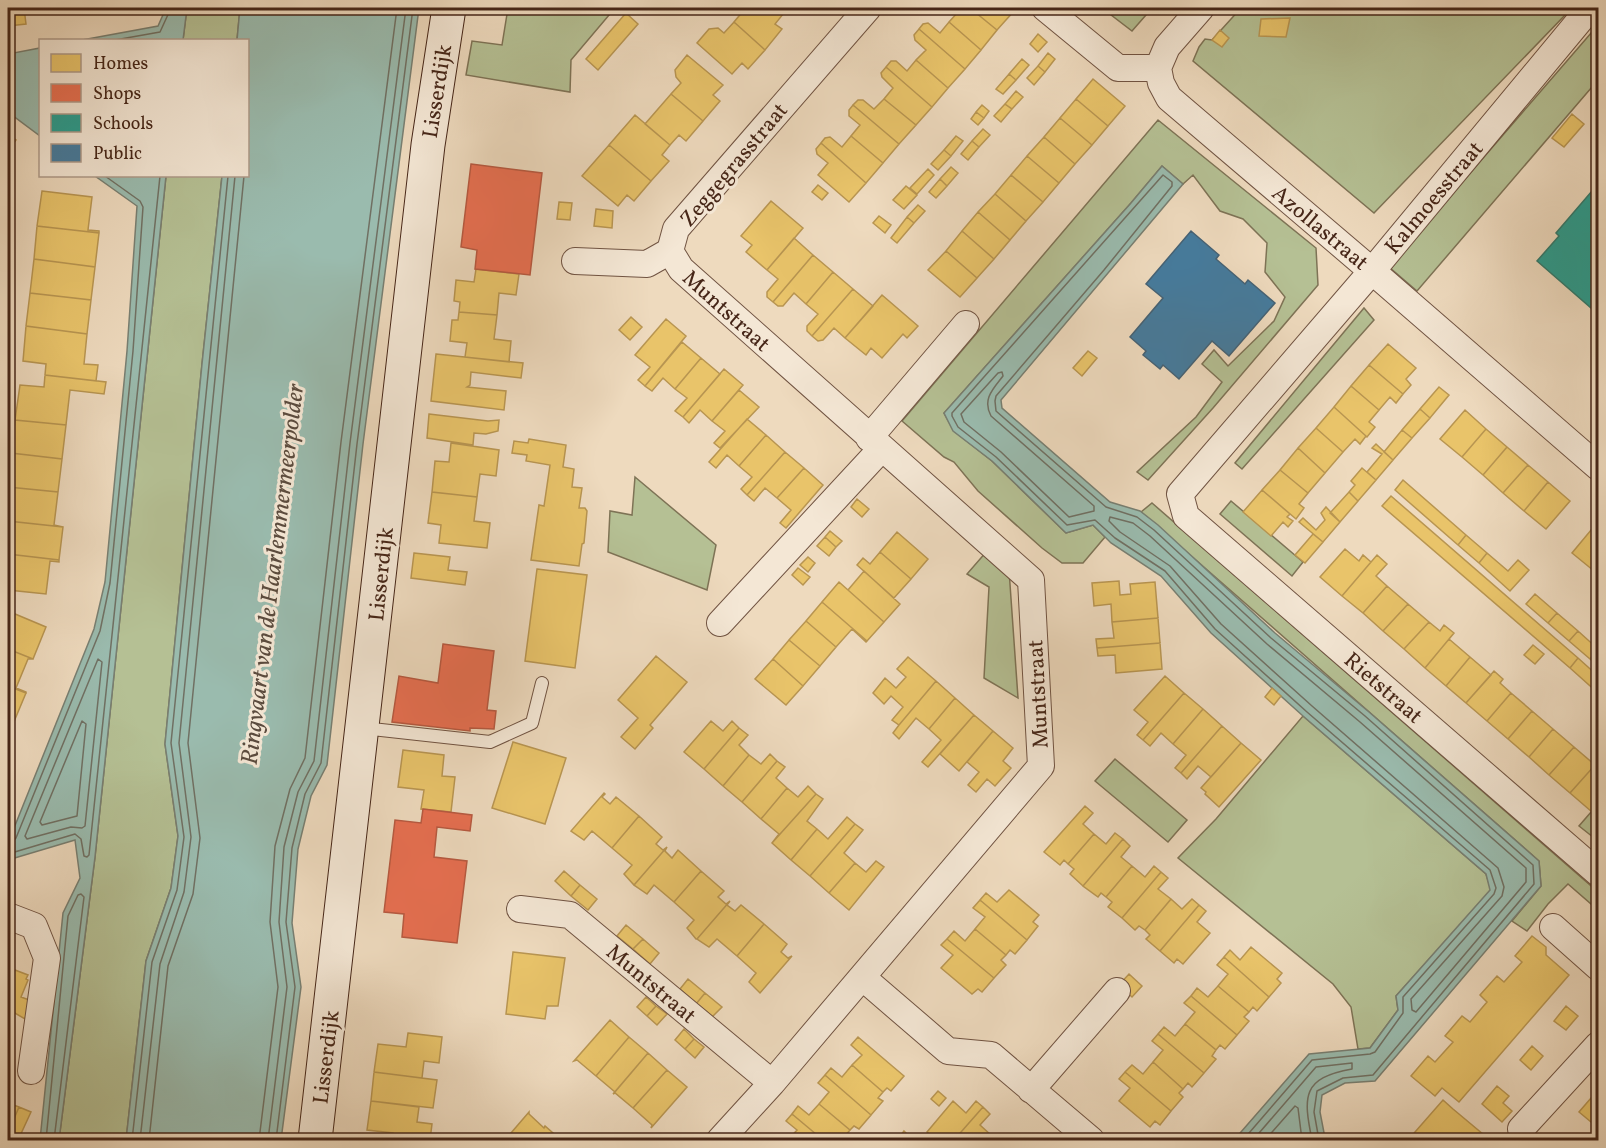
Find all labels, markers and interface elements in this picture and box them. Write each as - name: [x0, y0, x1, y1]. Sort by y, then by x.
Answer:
- legend: [39, 39, 249, 177]
- street label: Lisserdijk: [416, 42, 461, 140]
- text: Homes: [93, 52, 148, 77]
- text: Shops: [93, 82, 141, 107]
- street label: Zeggegrasstraat: [674, 97, 796, 234]
- text: Schools: [93, 112, 153, 137]
- street label: Kalmoesstraat: [1378, 135, 1492, 262]
- text: Public: [93, 142, 142, 167]
- street label: Azollastraat: [1264, 179, 1375, 279]
- street label: Muntstraat: [674, 264, 776, 360]
- water label: Ringvaart van de Haarlemmermeerpolder: [234, 381, 314, 767]
- street label: Lisserdijk: [362, 526, 403, 623]
- street label: Muntstraat: [1021, 638, 1058, 749]
- street label: Rietstraat: [1336, 646, 1429, 732]
- street label: Muntstraat: [599, 938, 702, 1032]
- street label: Lisserdijk: [306, 1009, 349, 1106]

